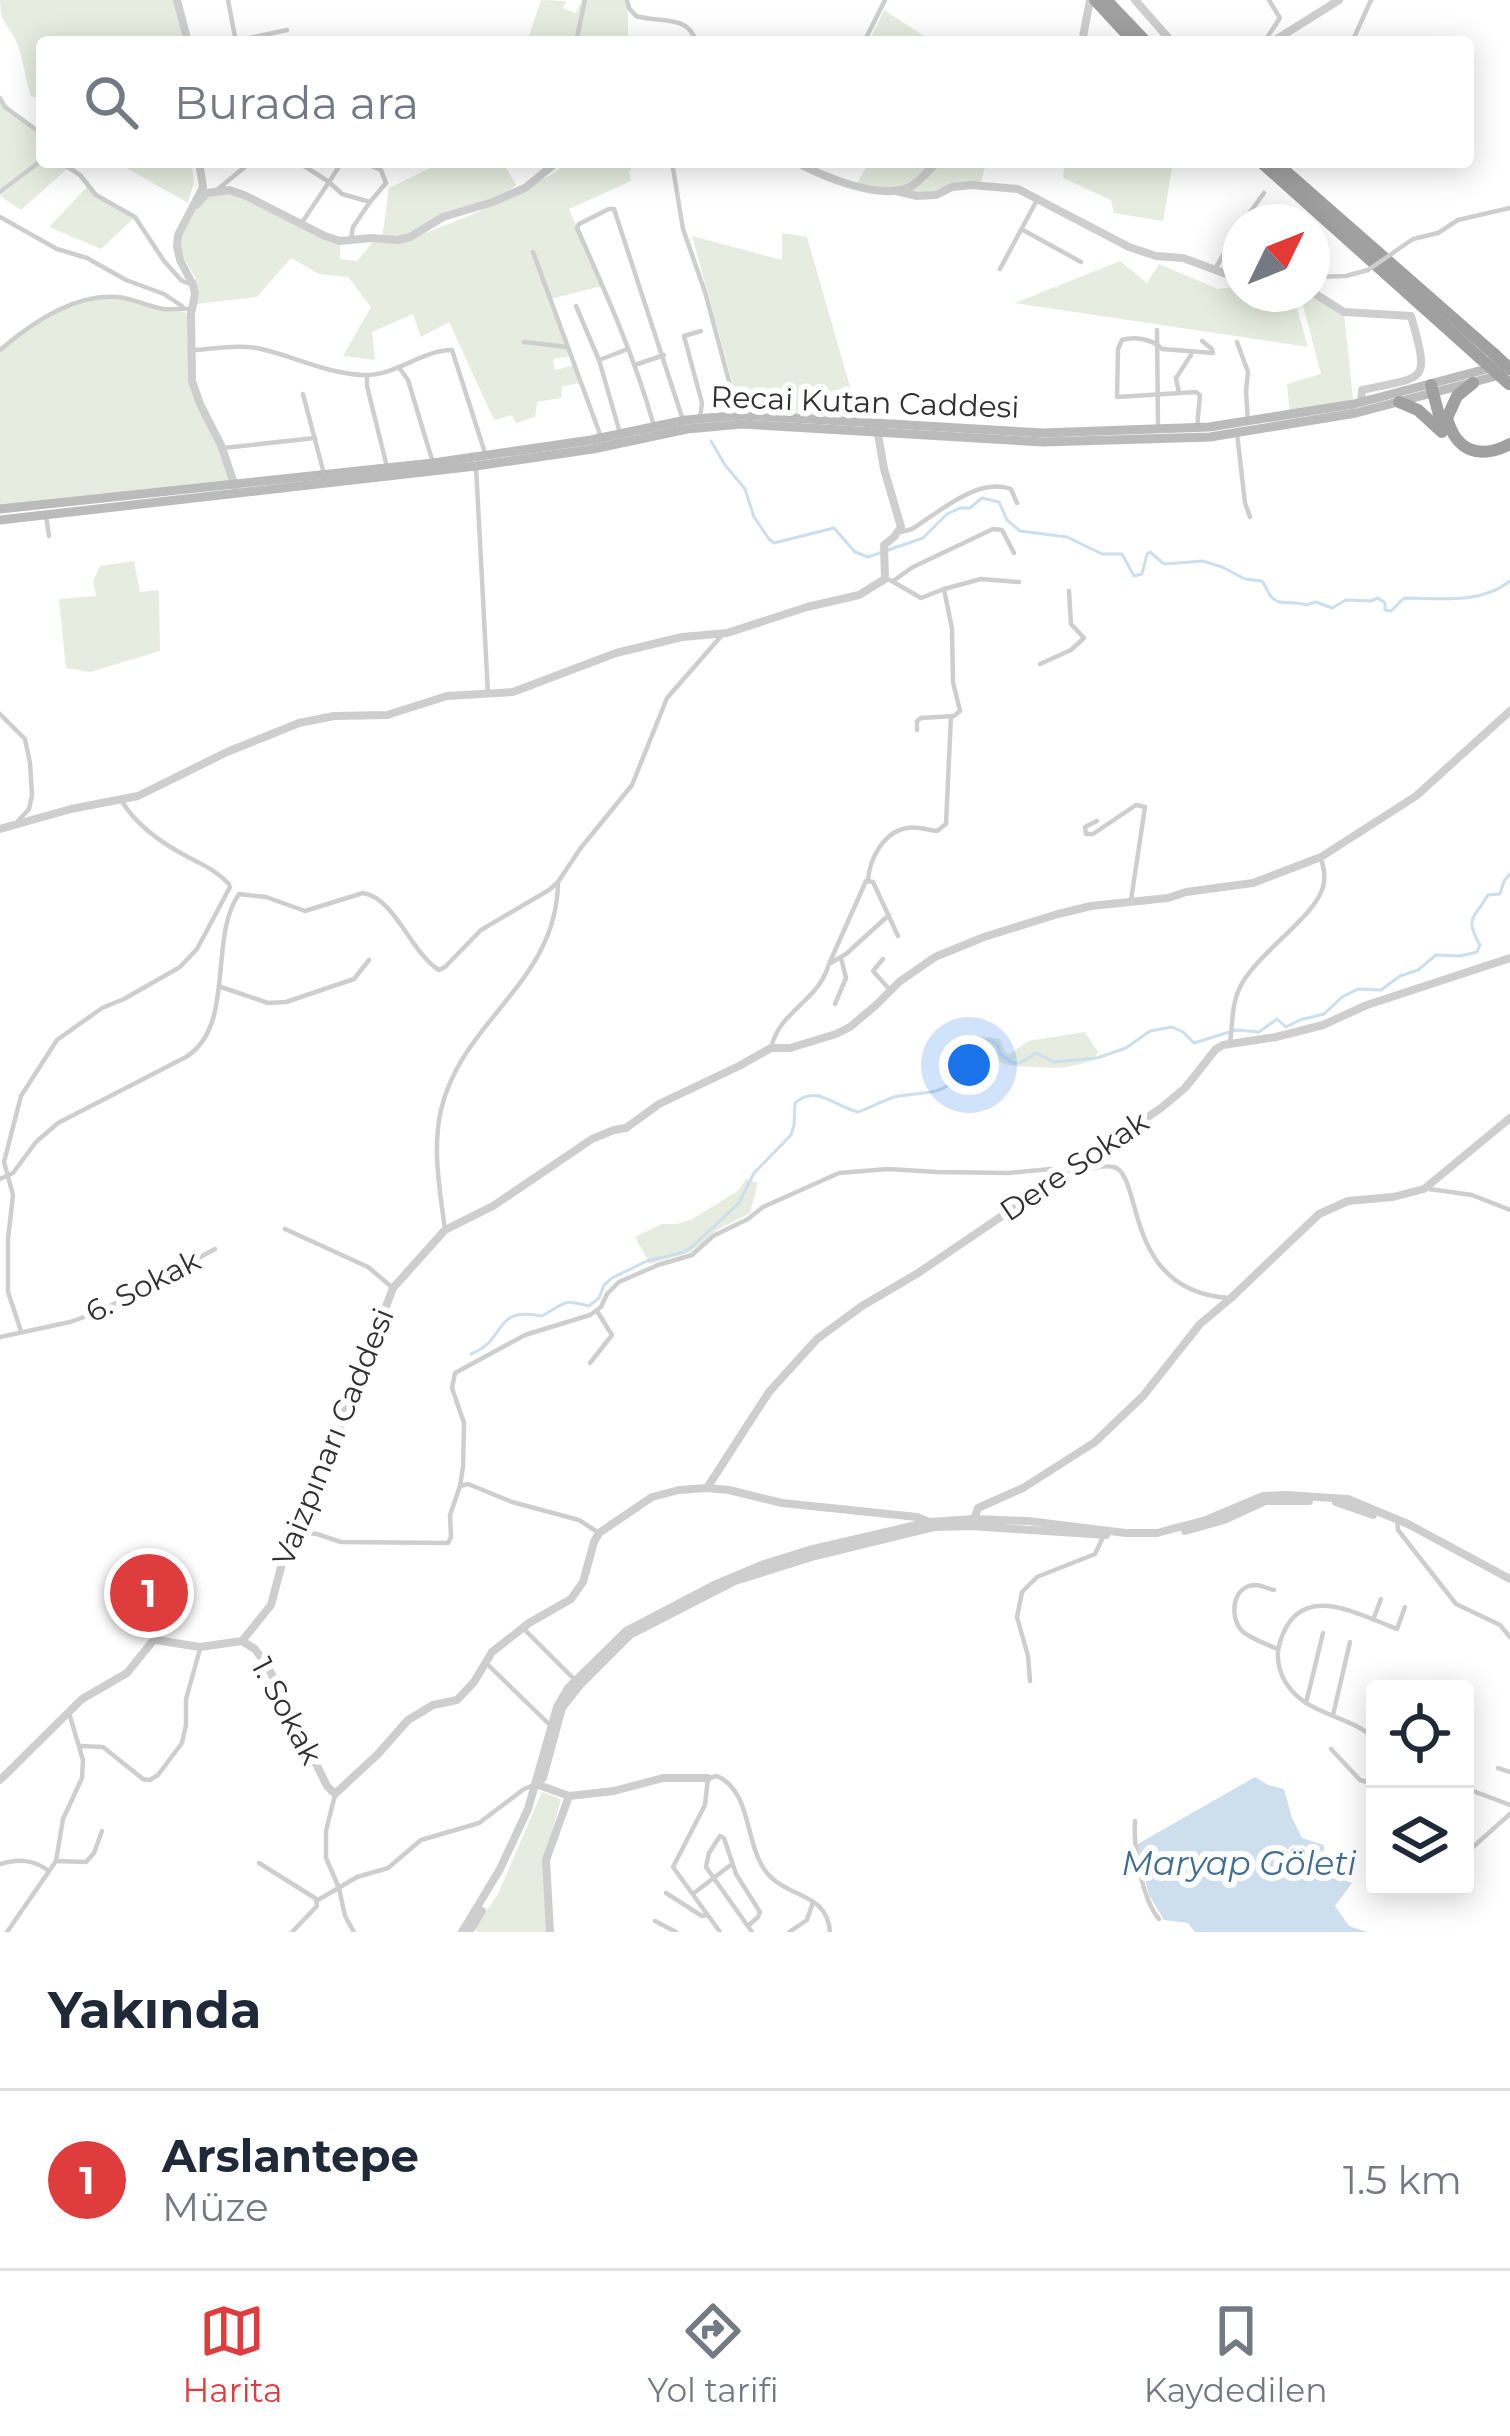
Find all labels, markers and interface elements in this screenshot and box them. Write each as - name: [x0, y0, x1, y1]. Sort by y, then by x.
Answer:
- search box: [36, 36, 1474, 168]
- icon: search: [78, 69, 144, 135]
- text: Burada ara: [174, 75, 419, 130]
- north arrow: [1222, 204, 1330, 312]
- street label: Recai Kutan Caddesi: [710, 378, 1020, 426]
- your location: [939, 1035, 999, 1095]
- street label: Dere Sokak: [993, 1103, 1155, 1229]
- street label: 6. Sokak: [80, 1241, 206, 1330]
- street label: Vaizpınarı Caddesi: [264, 1303, 402, 1571]
- pin: 1: [110, 1548, 188, 1638]
- street label: 1. Sokak: [244, 1651, 330, 1771]
- map controls: [1366, 1680, 1474, 1896]
- button: locate: [1366, 1680, 1474, 1788]
- button: layers: [1366, 1788, 1474, 1896]
- water label: Maryap Göleti: [1121, 1843, 1357, 1883]
- text: Yakında: [48, 1979, 261, 2041]
- text: Arslantepe: [162, 2128, 419, 2183]
- text: 1: [79, 2156, 95, 2204]
- text: 1.5 km: [1343, 2156, 1462, 2204]
- text: Müze: [162, 2183, 269, 2231]
- tab: Harita: [182, 2298, 283, 2410]
- tab: Yol tarifi: [647, 2298, 779, 2410]
- tab: Kaydedilen: [1144, 2298, 1328, 2410]

